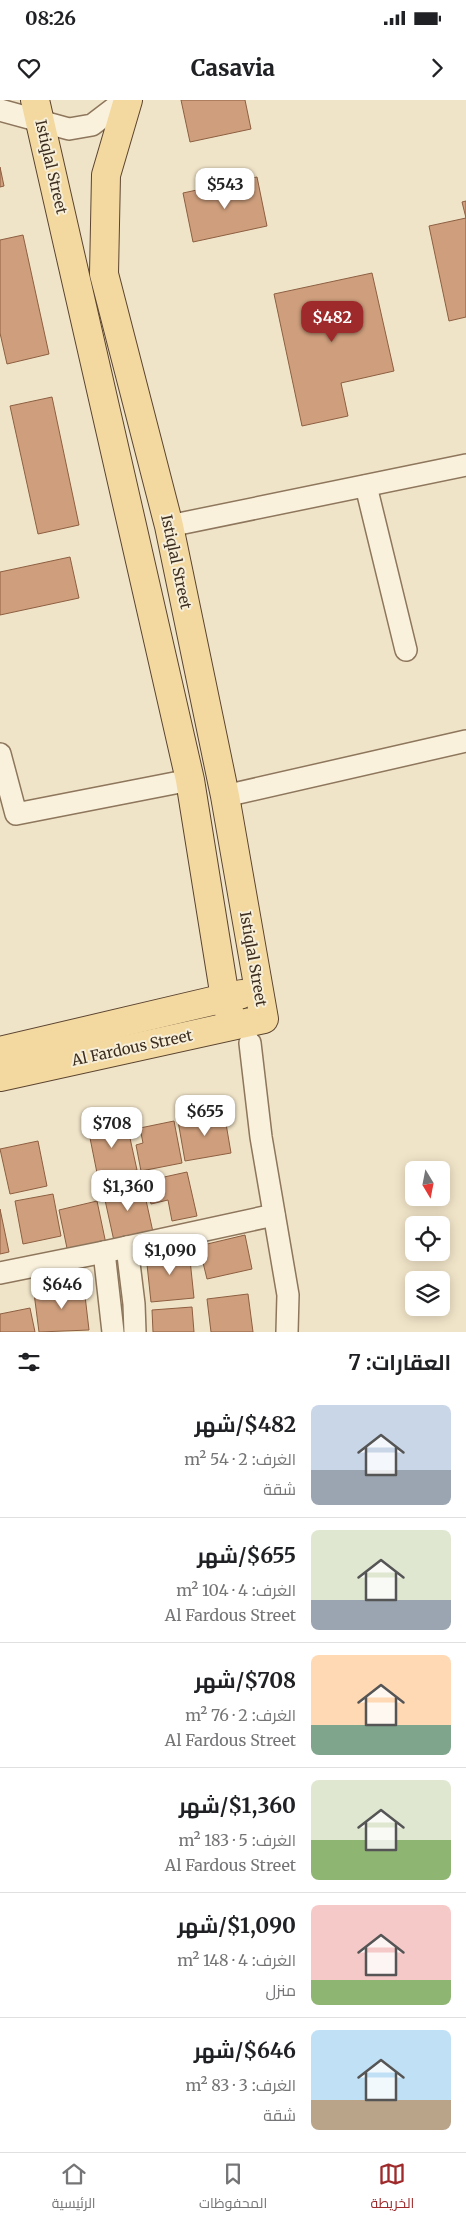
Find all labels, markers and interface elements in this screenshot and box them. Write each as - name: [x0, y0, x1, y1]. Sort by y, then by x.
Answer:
- text: 08:26: [25, 6, 76, 30]
- icon: heart: [15, 54, 43, 82]
- text: Casavia: [191, 54, 275, 82]
- icon: forward: [423, 54, 451, 82]
- street label: Istiqlal Street: [31, 118, 72, 216]
- pin: $543: [195, 168, 255, 210]
- text: $543: [206, 174, 244, 194]
- pin: $482: [302, 300, 362, 343]
- text: $482: [312, 307, 352, 327]
- street label: Istiqlal Street: [157, 513, 196, 611]
- street label: Istiqlal Street: [236, 910, 271, 1008]
- street label: Al Fardous Street: [69, 1025, 194, 1070]
- pin: $655: [175, 1094, 235, 1137]
- text: $655: [186, 1101, 224, 1121]
- pin: $708: [82, 1106, 142, 1149]
- text: $708: [92, 1113, 132, 1133]
- north arrow: [405, 1161, 450, 1206]
- map controls: [405, 1161, 450, 1316]
- pin: $1,360: [87, 1170, 169, 1212]
- text: $1,360: [102, 1176, 154, 1196]
- button: locate: [405, 1216, 450, 1261]
- pin: $1,090: [129, 1234, 211, 1276]
- text: $1,090: [144, 1240, 196, 1260]
- pin: $646: [32, 1268, 92, 1310]
- button: layers: [405, 1271, 450, 1316]
- text: $646: [42, 1274, 82, 1294]
- icon: filters: [15, 1348, 43, 1376]
- text: العقارات: 7: [348, 1349, 451, 1376]
- text: $482/شهر: [194, 1411, 296, 1438]
- icon: home: [351, 1425, 411, 1485]
- text: الغرف: 2 · 54 m²: [184, 1449, 296, 1469]
- text: شقة: [263, 1479, 296, 1499]
- text: $655/شهر: [197, 1542, 296, 1569]
- icon: home: [351, 1550, 411, 1610]
- text: الغرف: 4 · 104 m²: [176, 1580, 296, 1600]
- text: Al Fardous Street: [165, 1605, 296, 1625]
- text: $708/شهر: [195, 1667, 296, 1694]
- icon: home: [351, 1675, 411, 1735]
- text: الغرف: 2 · 76 m²: [185, 1705, 296, 1725]
- text: Al Fardous Street: [165, 1730, 296, 1750]
- text: $1,360/شهر: [179, 1792, 296, 1819]
- icon: home: [351, 1800, 411, 1860]
- text: الغرف: 5 · 183 m²: [178, 1830, 296, 1850]
- text: Al Fardous Street: [165, 1855, 296, 1875]
- text: $1,090/شهر: [177, 1912, 296, 1939]
- icon: home: [351, 1925, 411, 1985]
- text: الغرف: 4 · 148 m²: [177, 1950, 296, 1970]
- text: منزل: [266, 1980, 296, 2000]
- text: $646/شهر: [194, 2037, 296, 2064]
- icon: home: [351, 2050, 411, 2110]
- text: الغرف: 3 · 83 m²: [185, 2075, 296, 2095]
- text: شقة: [263, 2105, 296, 2125]
- tab: الرئيسية: [52, 2160, 96, 2216]
- tab: المحفوظات: [199, 2160, 267, 2216]
- tab: الخريطة: [371, 2160, 414, 2216]

